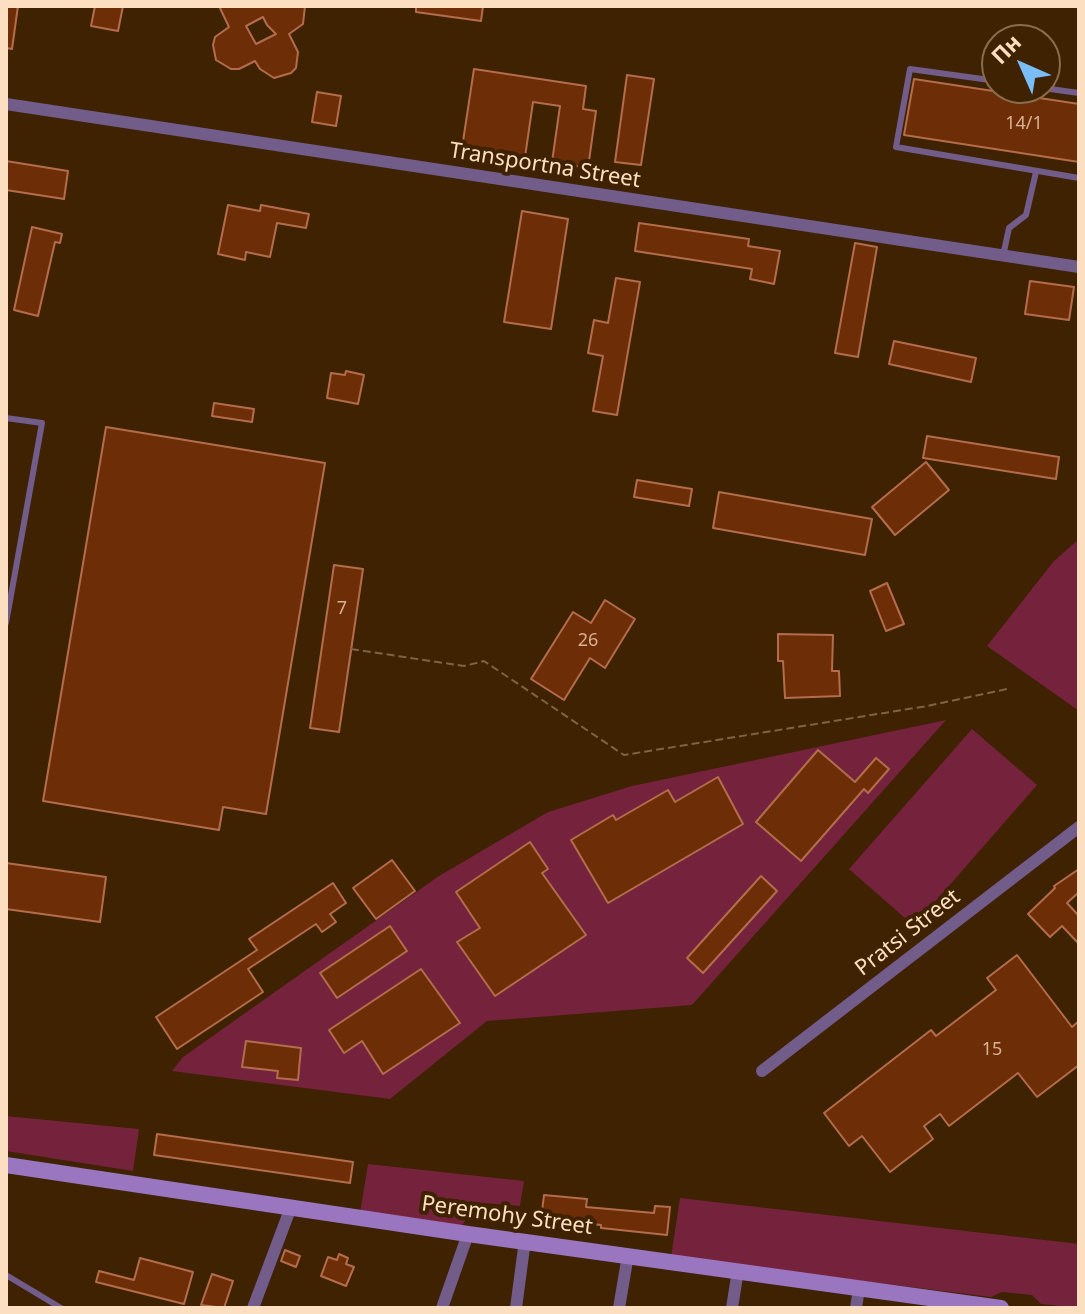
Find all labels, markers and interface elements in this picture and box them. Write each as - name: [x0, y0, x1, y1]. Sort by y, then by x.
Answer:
- north arrow: [981, 24, 1061, 104]
- text: Пн: [984, 27, 1027, 70]
- house number: 14/1: [1005, 113, 1043, 135]
- street label: Transportna Street: [448, 138, 642, 194]
- house number: 7: [337, 598, 347, 620]
- house number: 26: [578, 630, 598, 652]
- street label: Pratsi Street: [850, 884, 966, 982]
- house number: 15: [982, 1039, 1002, 1061]
- street label: Peremohy Street: [420, 1191, 594, 1241]

